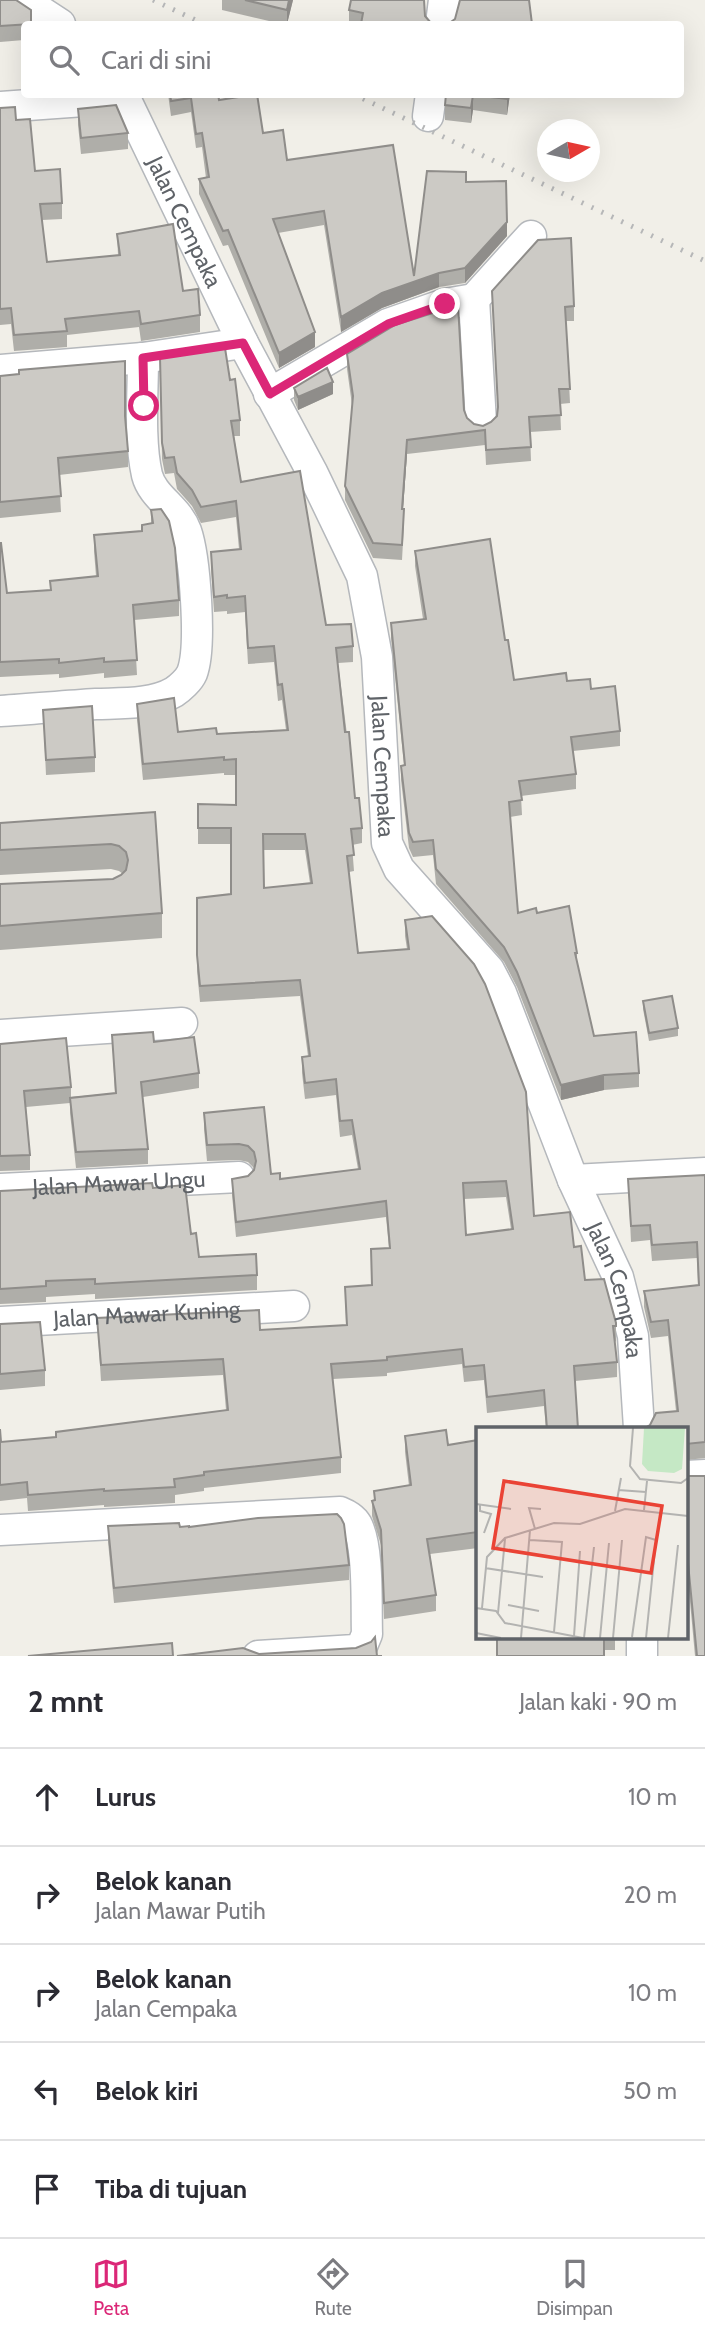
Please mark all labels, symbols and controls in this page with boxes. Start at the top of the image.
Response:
search box [21,21,684,98]
icon: search [45,41,83,79]
text: Cari di sini [101,44,211,76]
north arrow [537,119,600,182]
street label: Jalan Cempaka [141,151,228,292]
route end [429,288,460,319]
route start [128,390,159,421]
street label: Jalan Cempaka [365,694,401,838]
street label: Jalan Mawar Ungu [31,1165,206,1201]
street label: Jalan Cempaka [580,1217,648,1359]
street label: Jalan Mawar Kuning [52,1295,242,1333]
inset map [476,1427,688,1638]
text: 2 mnt [28,1683,103,1720]
text: Jalan kaki · 90 m [519,1688,677,1716]
icon: ahead [28,1778,66,1816]
text: Lurus [95,1781,156,1813]
text: 10 m [628,1783,677,1811]
text: Belok kanan [95,1865,232,1897]
icon: right [28,1876,66,1914]
text: 20 m [624,1881,677,1909]
text: Jalan Mawar Putih [95,1897,266,1925]
text: Belok kanan [95,1963,232,1995]
icon: right [28,1974,66,2012]
text: 10 m [628,1979,677,2007]
text: Jalan Cempaka [95,1995,237,2023]
icon: left [28,2072,66,2110]
text: Belok kiri [95,2075,198,2107]
text: 50 m [623,2077,677,2105]
icon: arrive [28,2170,66,2208]
text: Tiba di tujuan [95,2173,247,2205]
tab: Peta [92,2255,130,2320]
tab: Rute [314,2255,352,2320]
tab: Disimpan [536,2255,613,2320]

